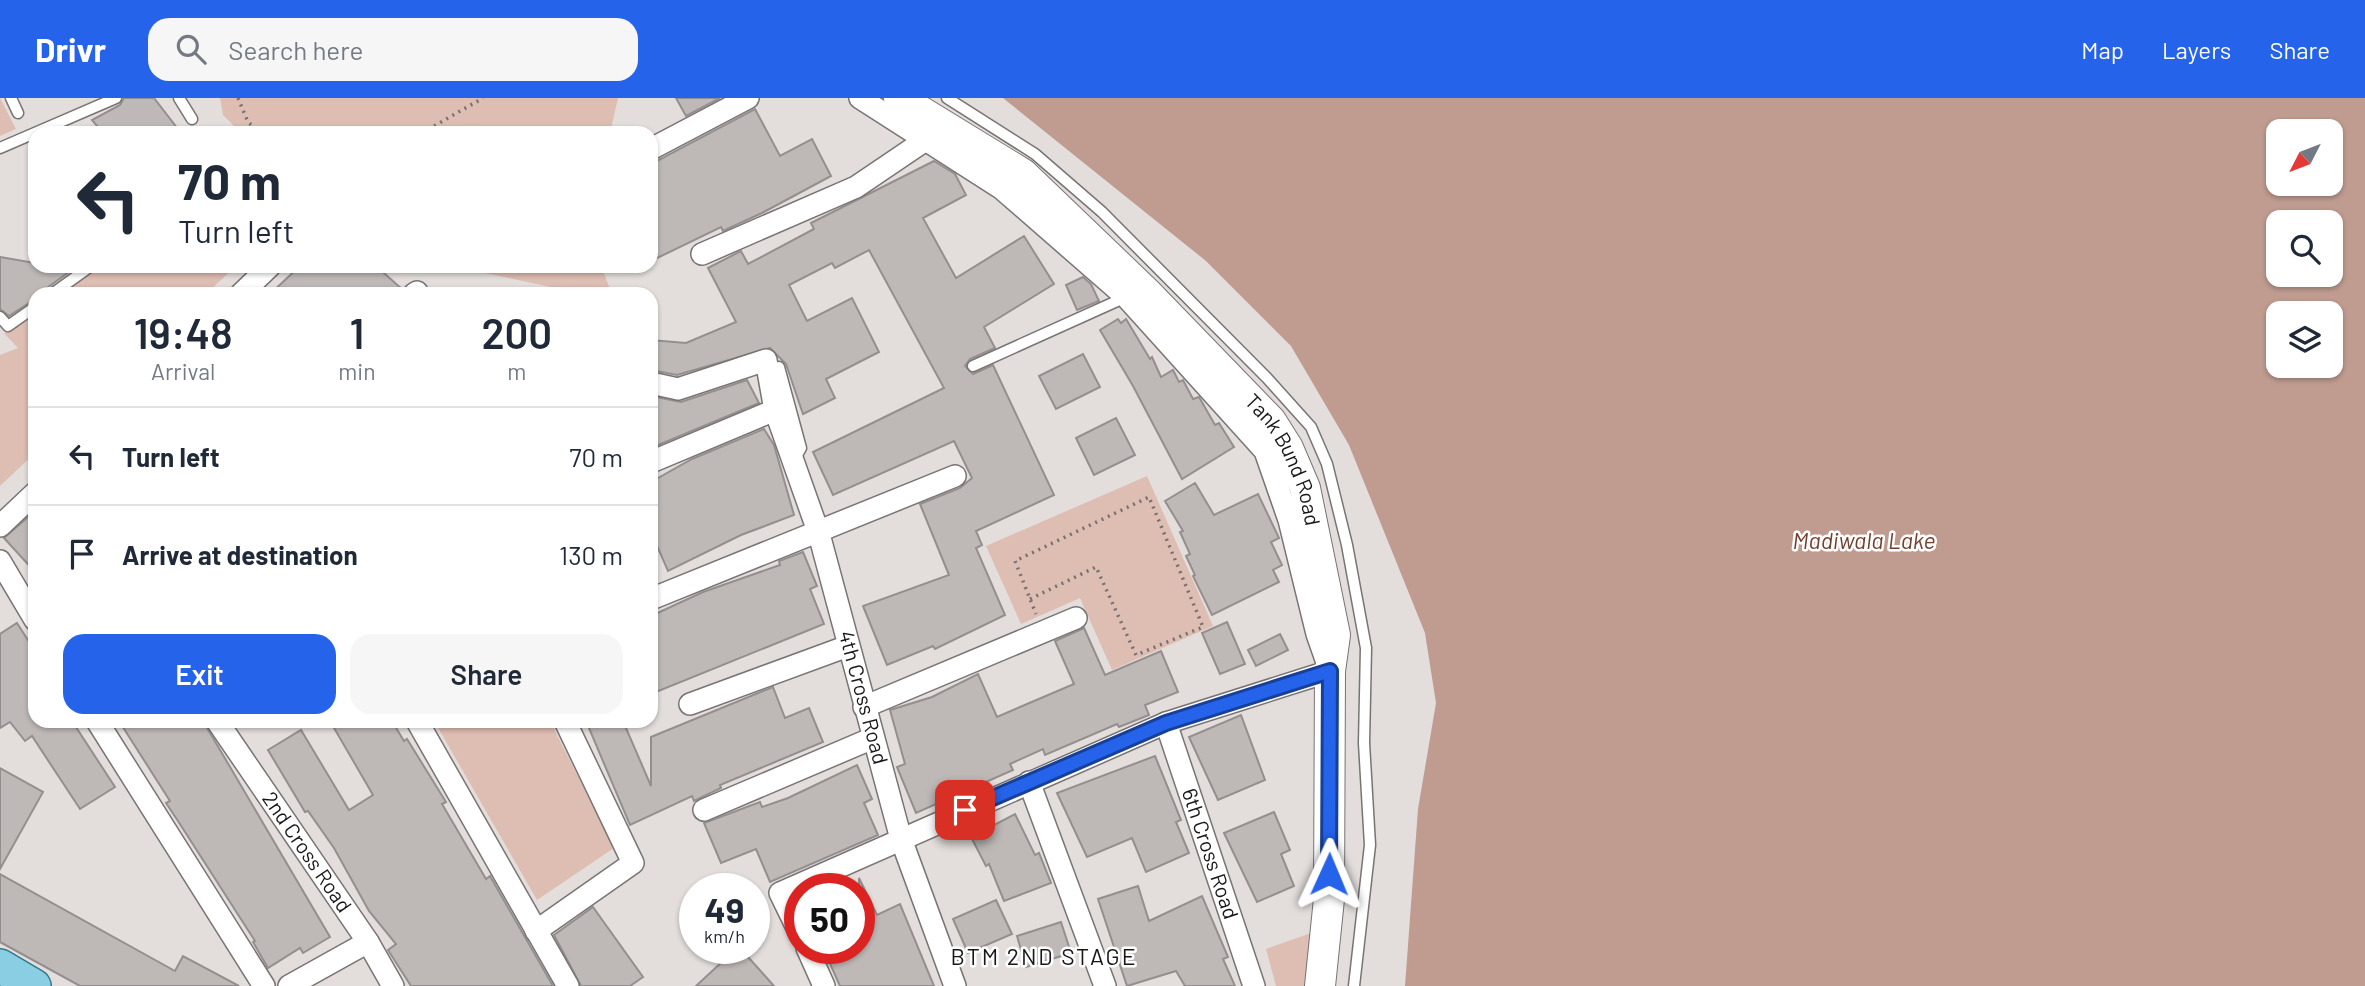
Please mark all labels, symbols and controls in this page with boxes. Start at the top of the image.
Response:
search box [148,18,638,81]
text: Drivr [35,29,106,69]
icon: search [172,30,210,68]
text: Search here [228,34,363,65]
text: Map [2081,35,2124,64]
text: Layers [2162,35,2231,64]
text: Share [2269,35,2330,64]
north arrow [2266,119,2343,196]
map controls [2266,119,2343,378]
text: 70 m [178,151,281,210]
icon: left [63,154,154,245]
button: search [2266,210,2343,287]
text: Turn left [178,211,295,249]
button: layers [2266,301,2343,378]
text: 19:48 [134,307,233,357]
text: 1 [350,307,364,357]
text: 200 [481,307,552,357]
text: Arrival [151,357,215,385]
text: min [338,357,376,385]
text: m [507,357,526,385]
street label: Tank Bund Road [1241,388,1326,527]
icon: left [63,437,101,475]
text: Turn left [122,441,220,472]
text: 70 m [569,441,623,472]
water label: Madiwala Lake [1793,526,1936,554]
icon: arrive [63,535,101,573]
text: Arrive at destination [122,539,358,570]
text: 130 m [559,539,623,570]
street label: 4th Cross Road [835,628,894,767]
button: Exit [63,634,336,714]
button: Share [350,634,623,714]
pin [935,780,995,840]
street label: 6th Cross Road [1178,785,1245,922]
street label: 2nd Cross Road [258,786,358,916]
icon: arrive [946,791,984,829]
position arrow [1292,837,1366,911]
speed limit sign: 50 [784,873,875,964]
text: 49 [705,888,744,930]
text: km/h [704,925,745,947]
district label: BTM 2ND STAGE [950,942,1138,970]

